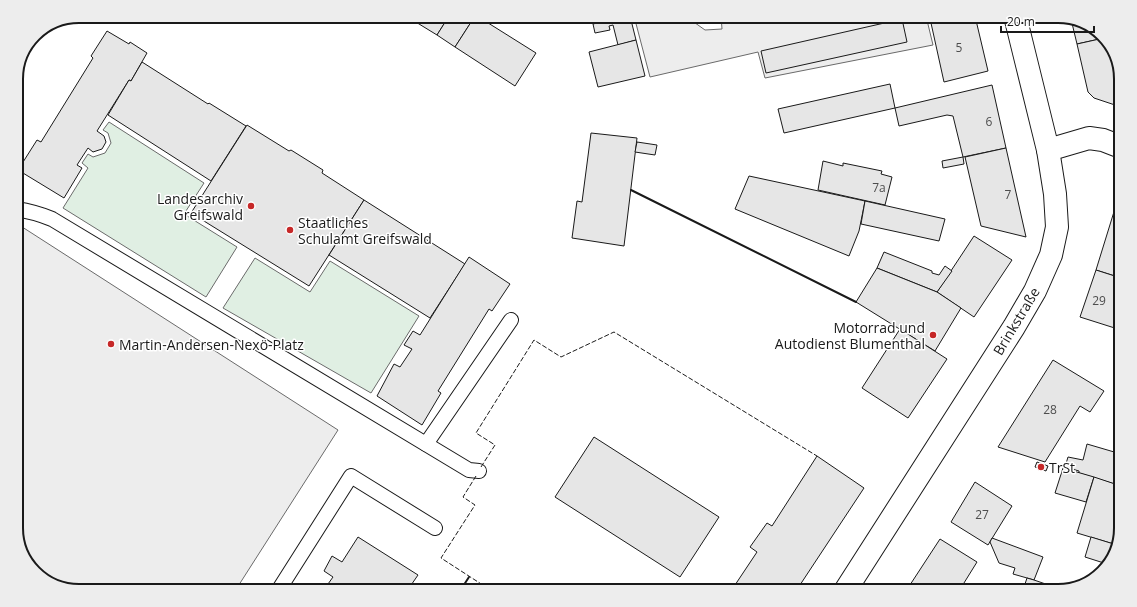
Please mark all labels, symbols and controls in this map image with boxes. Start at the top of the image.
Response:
scale bar [1001,8,1094,34]
text: 20 m [1007,13,1035,30]
house number: 5 [956,39,963,56]
house number: 6 [986,113,993,130]
house number: 7a [872,179,886,196]
house number: 7 [1005,186,1012,203]
place label: Landesarchiv Greifswald [157,189,243,224]
marker: Landesarchiv Greifswald [246,201,256,211]
place label: Staatliches Schulamt Greifswald [298,213,432,248]
marker: Staatliches Schulamt Greifswald [285,225,295,235]
street label: Brinkstraße [988,283,1044,358]
house number: 29 [1092,292,1106,309]
place label: Motorrad und Autodienst Blumenthal [775,318,925,353]
marker: Motorrad und Autodienst Blumenthal [928,330,938,340]
place label: Martin-Andersen-Nexö-Platz [119,335,304,354]
marker: Martin-Andersen-Nexö-Platz [106,339,116,349]
house number: 28 [1043,401,1057,418]
place label: TrSt [1049,458,1075,477]
marker: TrSt [1036,462,1046,472]
house number: 27 [975,506,989,523]

